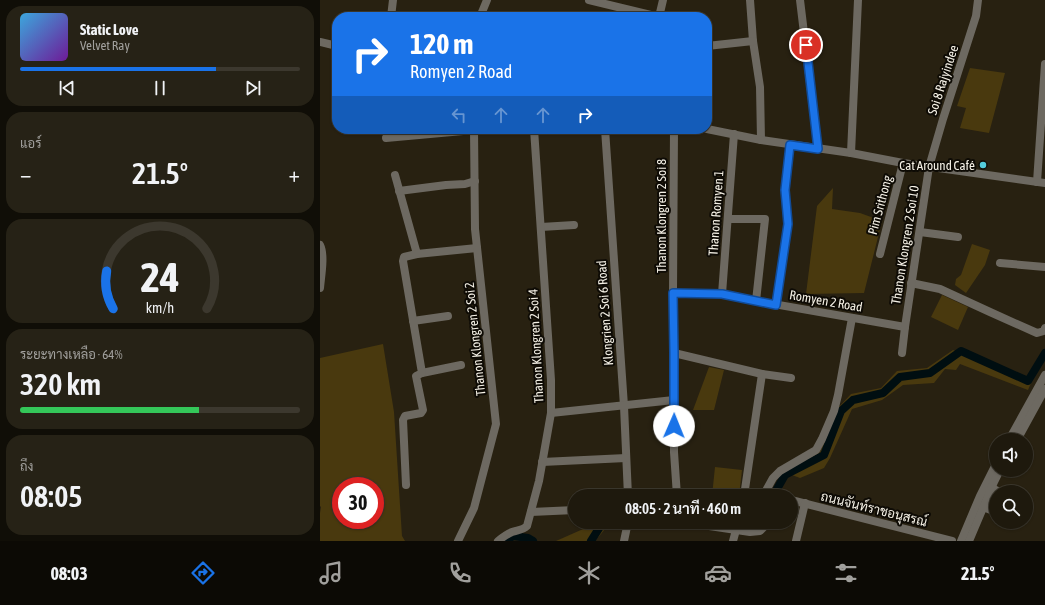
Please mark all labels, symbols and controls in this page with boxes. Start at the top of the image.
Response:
text: Static Love [80,21,139,38]
icon: right [344,28,396,80]
text: 120 m [410,28,473,60]
pin [789,28,823,62]
icon: arrive [795,34,817,56]
text: Velvet Ray [80,38,130,53]
street label: Soi 8 Rajyindee [925,43,961,117]
text: Romyen 2 Road [410,61,512,82]
icon: previous [56,77,78,99]
icon: pause [149,77,171,99]
icon: next [242,77,264,99]
icon: left [448,104,470,126]
icon: ahead [490,104,512,126]
icon: ahead [532,104,554,126]
icon: right [574,104,596,126]
text: แอร์ [20,136,41,151]
text: 21.5° [132,156,188,190]
place label: Cat Around Café [899,158,975,173]
street label: Thanon Klongren 2 Soi 8 [654,159,669,273]
marker: Cat Around Café [978,160,988,170]
text: − [20,161,31,187]
text: + [289,161,300,187]
street label: Thanon Romyen 1 [706,170,726,256]
street label: Pim Srithong [865,173,895,236]
street label: Thanon Klongren 2 Soi 10 [888,184,922,306]
text: 24 [140,252,180,300]
street label: Klongrien 2 Soi 6 Road [594,260,616,366]
street label: Thanon Klongren 2 Soi 2 [462,281,488,397]
street label: Romyen 2 Road [788,287,864,315]
street label: Thanon Klongren 2 Soi 4 [526,289,546,403]
text: km/h [146,299,174,315]
text: ระยะทางเหลือ · 64% [20,347,122,362]
text: 320 km [20,367,101,401]
position arrow [653,405,695,447]
map controls [989,433,1033,529]
button: sound [989,433,1033,477]
text: ถึง [20,459,33,474]
speed limit sign: 30 [332,477,384,529]
text: 08:05 [20,479,82,513]
button: search [989,485,1033,529]
street label: ถนนจันท์ราชอนุสรณ์ [819,487,929,531]
text: 08:05 · 2 นาที · 460 m [625,500,741,517]
icon: directions [189,559,217,587]
icon: music [317,559,345,587]
icon: phone [446,559,474,587]
icon: climate [575,559,603,587]
icon: car [704,559,732,587]
icon: filters [832,559,860,587]
text: 08:03 [50,563,88,584]
text: 21.5° [961,563,995,584]

